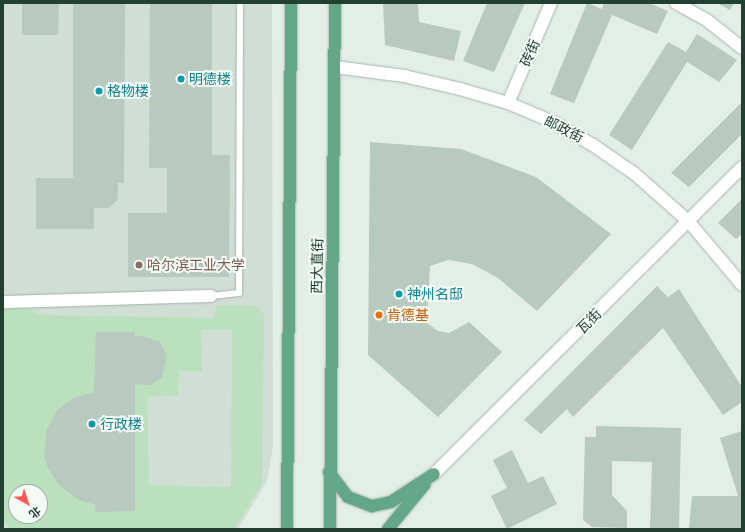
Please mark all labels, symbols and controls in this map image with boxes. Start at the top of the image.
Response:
street label: 砖街 [517,37,543,69]
place label: 明德楼 [189,71,231,87]
marker: 明德楼 [176,74,186,84]
place label: 格物楼 [107,83,149,99]
marker: 格物楼 [94,86,104,96]
street label: 邮政街 [541,112,587,146]
street label: 西大直街 [308,238,326,294]
place label: 哈尔滨工业大学 [147,257,245,273]
marker: 哈尔滨工业大学 [134,260,144,270]
place label: 神州名邸 [407,286,463,302]
marker: 神州名邸 [394,289,404,299]
street label: 瓦街 [573,305,605,337]
place label: 肯德基 [387,307,429,323]
marker: 肯德基 [374,310,384,320]
place label: 行政楼 [100,416,142,432]
marker: 行政楼 [87,419,97,429]
north arrow [8,484,48,524]
text: 北 [27,504,43,521]

